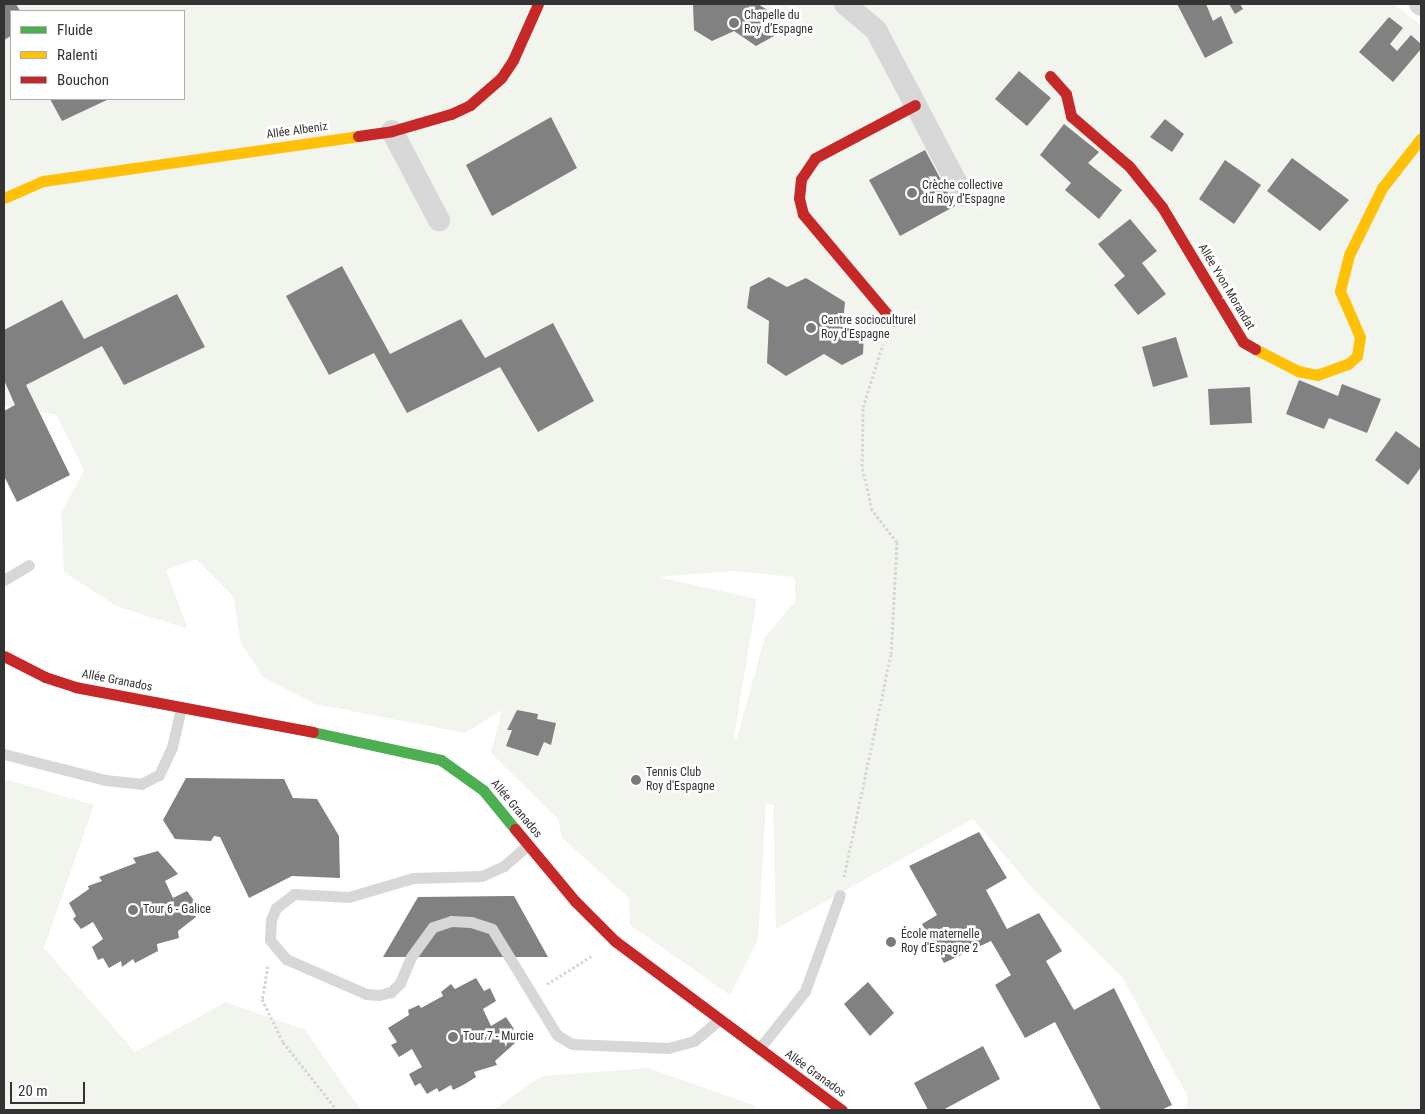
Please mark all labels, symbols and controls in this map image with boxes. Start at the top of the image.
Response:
place label: Chapelle du Roy d’Espagne [744,9,813,37]
legend [10,10,185,100]
marker: Chapelle du Roy d’Espagne [728,17,740,29]
text: Fluide [57,21,93,39]
text: Ralenti [57,46,98,64]
text: Bouchon [57,71,109,89]
street label: Allée Albeniz [266,120,328,142]
place label: Crèche collective du Roy d'Espagne [922,179,1005,207]
marker: Crèche collective du Roy d'Espagne [906,187,918,199]
street label: Allée Yvon Morandat [1195,241,1257,333]
place label: Centre socioculturel Roy d'Espagne [821,314,916,342]
marker: Centre socioculturel Roy d'Espagne [805,322,817,334]
street label: Allée Granados [80,667,154,695]
place label: Tennis Club Roy d'Espagne [646,766,715,794]
marker: Tennis Club Roy d'Espagne [630,774,642,786]
street label: Allée Granados [487,777,545,841]
place label: Tour 6 - Galice [143,903,211,917]
marker: Tour 6 - Galice [127,904,139,916]
place label: École maternelle Roy d'Espagne 2 [901,928,980,956]
marker: École maternelle Roy d'Espagne 2 [885,936,897,948]
place label: Tour 7 - Murcie [463,1030,534,1044]
marker: Tour 7 - Murcie [447,1031,459,1043]
street label: Allée Granados [782,1047,848,1101]
scale bar [12,1072,88,1104]
text: 20 m [18,1082,48,1100]

